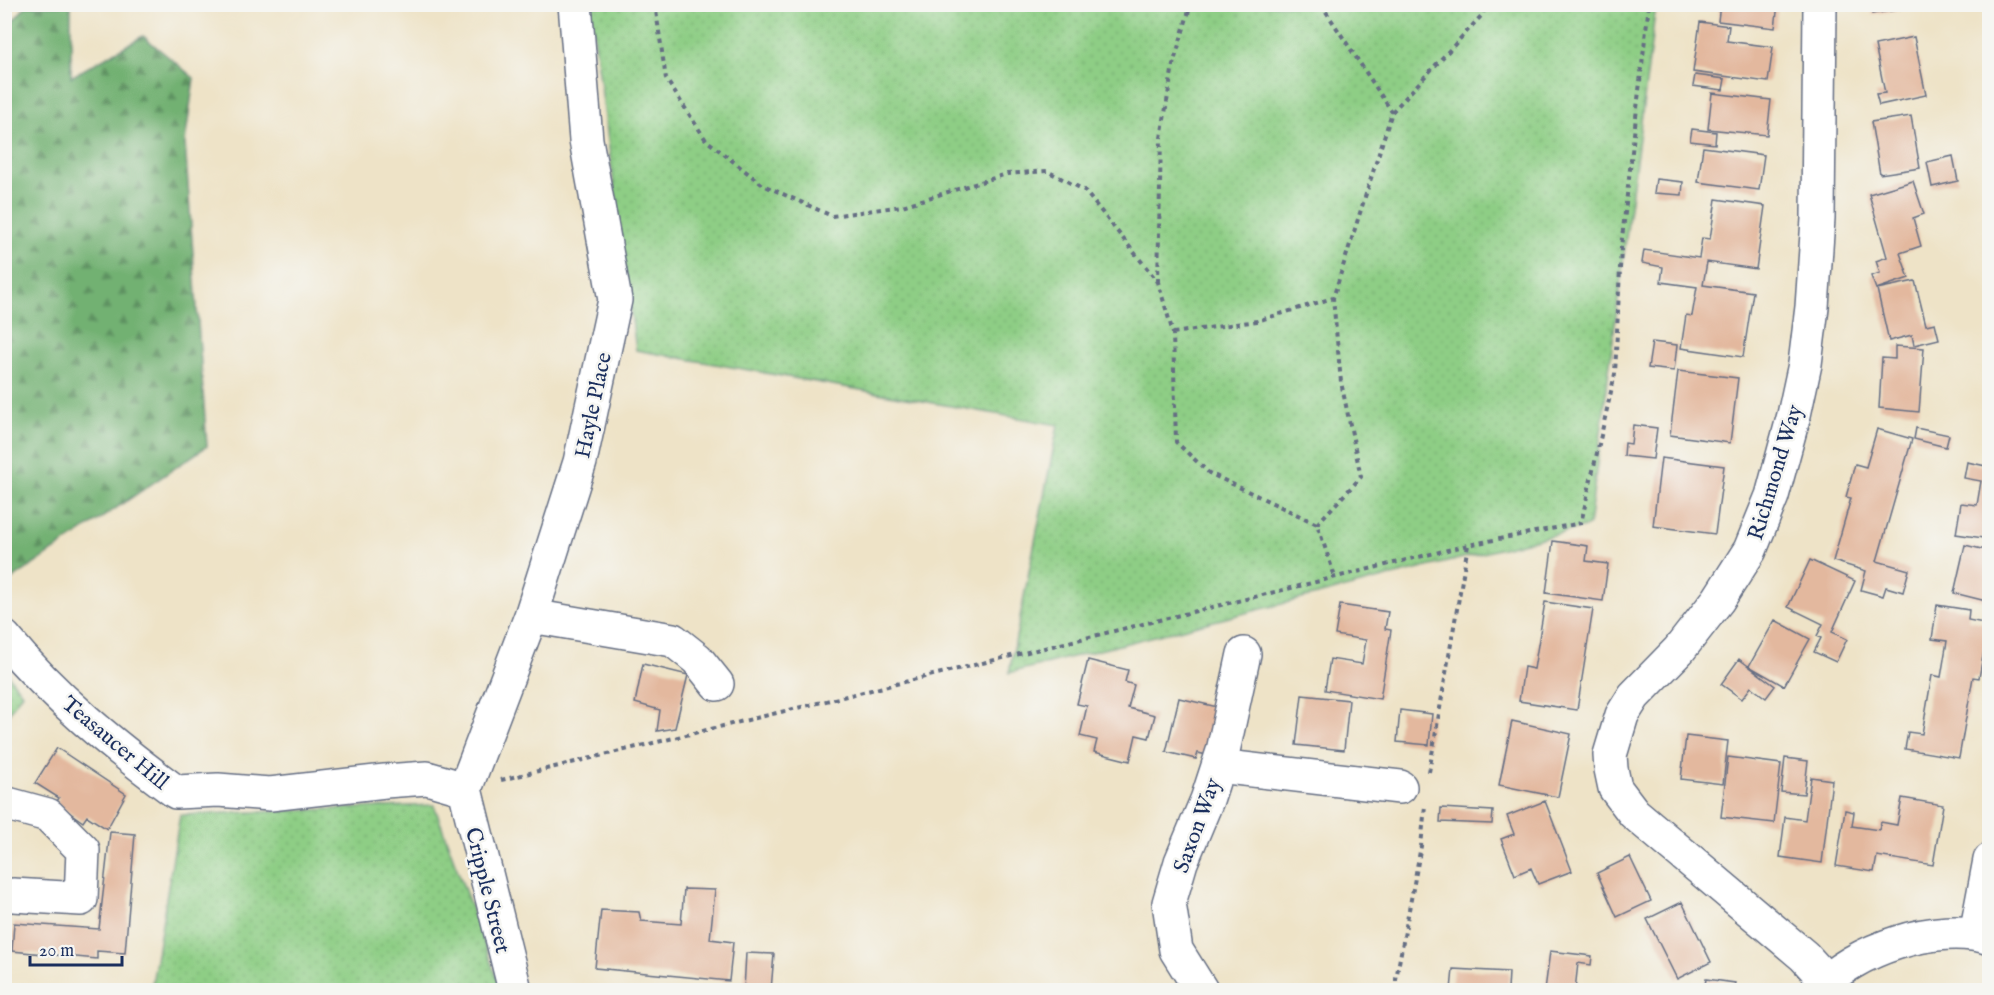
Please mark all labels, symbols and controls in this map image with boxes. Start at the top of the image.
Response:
street label: Hayle Place [569,350,619,461]
street label: Richmond Way [1742,401,1810,544]
street label: Teasaucer Hill [55,691,174,797]
street label: Saxon Way [1168,774,1228,877]
street label: Cripple Street [458,825,516,957]
scale bar [30,929,122,967]
text: 20 m [39,940,74,963]

